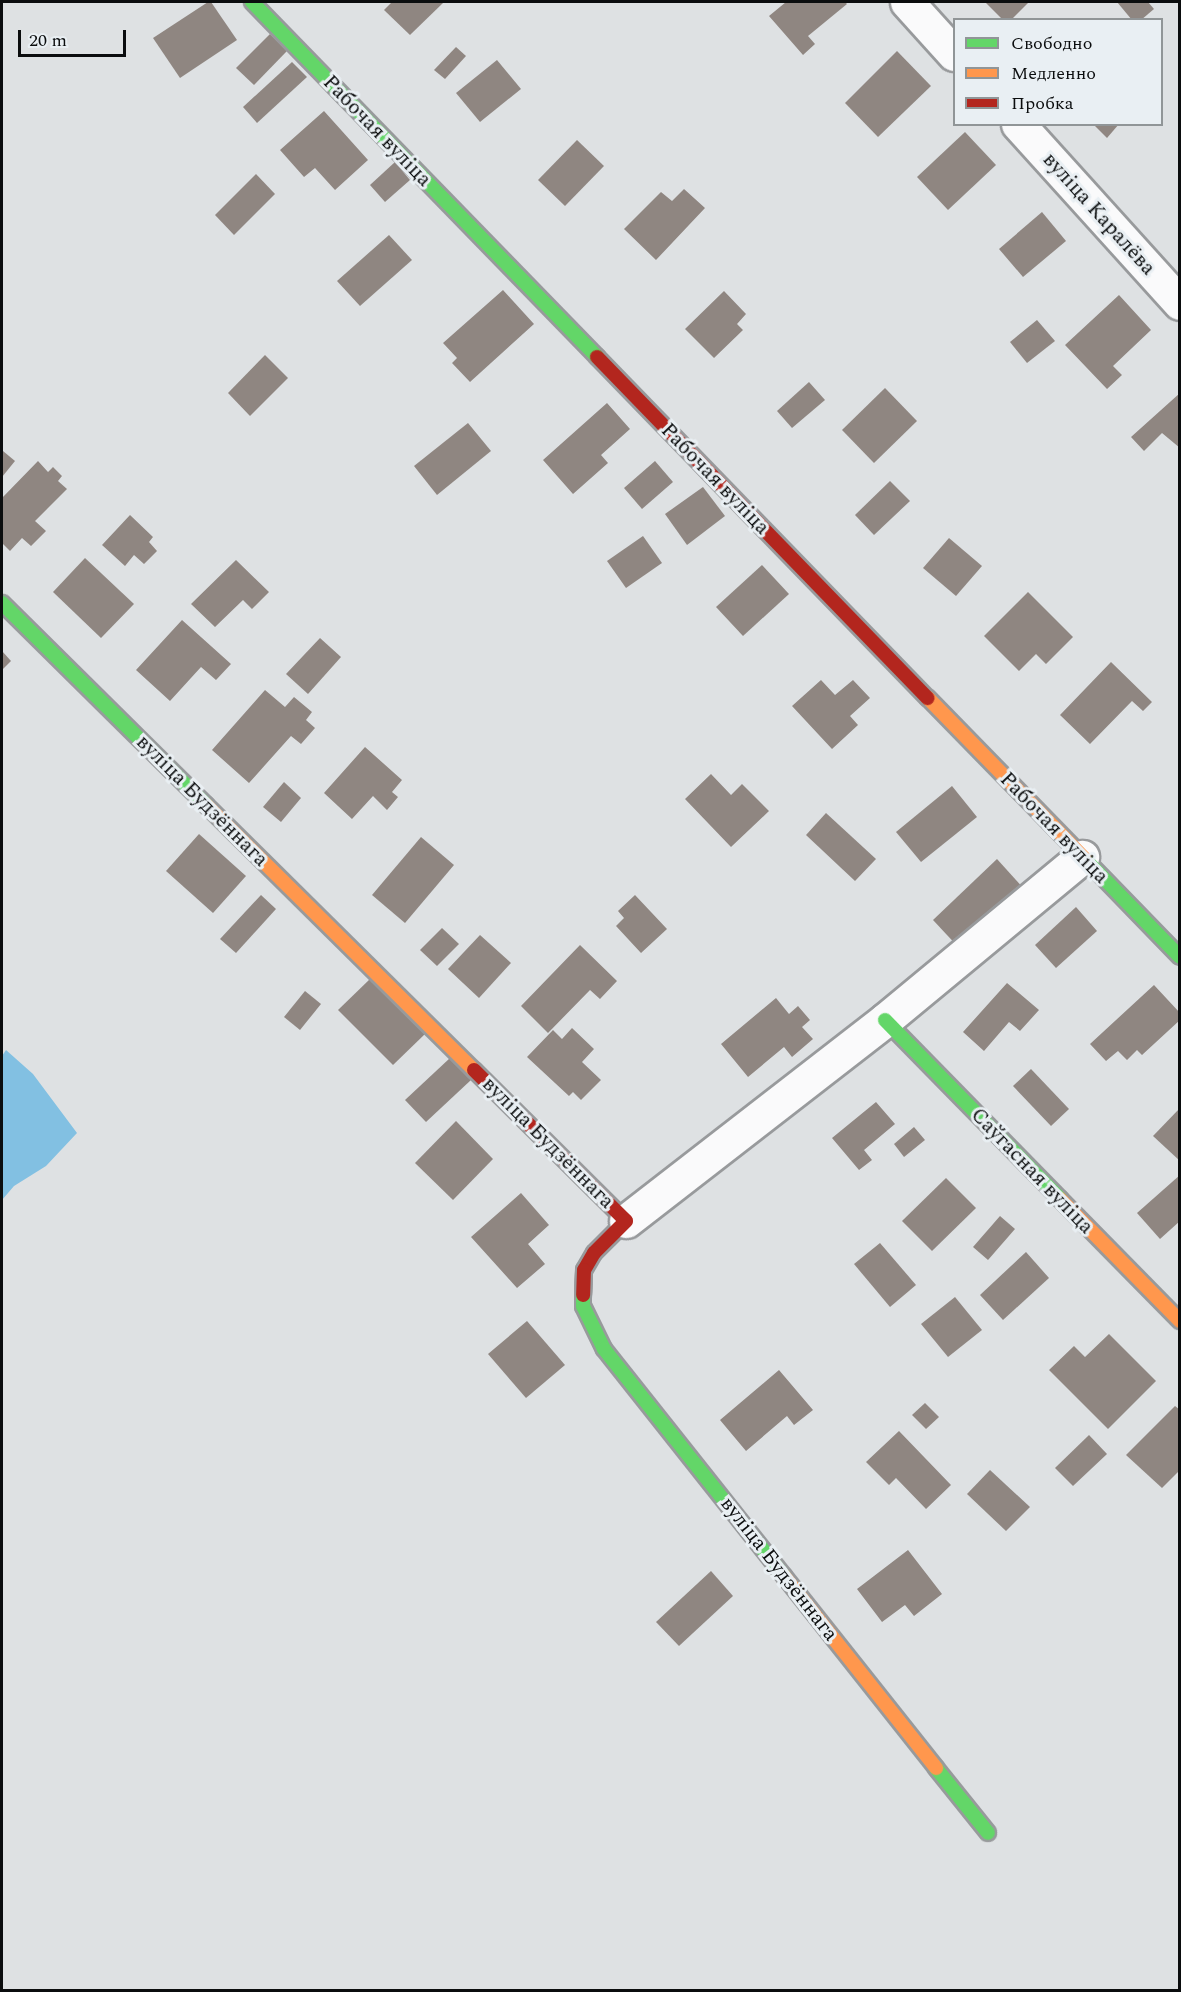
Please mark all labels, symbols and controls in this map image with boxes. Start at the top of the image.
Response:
scale bar [21,18,129,56]
legend [953,18,1163,126]
text: 20 m [29,27,67,54]
text: Свободно [1011,30,1092,57]
text: Медленно [1011,60,1096,87]
street label: Рабочая вуліца [317,70,437,192]
text: Пробка [1011,90,1073,117]
street label: вуліца Каралёва [1037,147,1161,281]
street label: Рабочая вуліца [655,418,775,540]
street label: вуліца Будзённага [131,730,273,872]
street label: Рабочая вуліца [994,767,1114,889]
street label: вуліца Будзённага [477,1072,619,1214]
street label: Саўгасная вуліца [965,1103,1099,1239]
street label: вуліца Будзённага [715,1492,843,1646]

